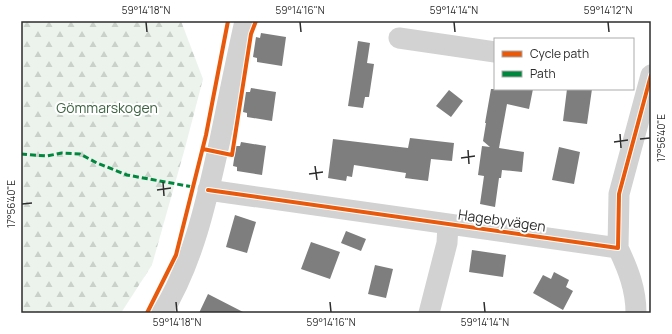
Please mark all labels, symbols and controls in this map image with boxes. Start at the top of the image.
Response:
text: 59°14'18"N [122,3,170,17]
text: 59°14'16"N [276,3,325,17]
text: 59°14'14"N [430,3,478,17]
text: 59°14'12"N [584,3,632,17]
legend [494,38,634,90]
text: Cycle path [530,45,589,62]
text: Path [530,65,556,82]
park label: Gömmarskogen [56,98,158,117]
text: 17°56'40"E [654,114,668,162]
text: 17°56'40"E [4,180,18,228]
street label: Hagebyvägen [457,204,547,236]
text: 59°14'18"N [153,315,201,329]
text: 59°14'16"N [307,315,356,329]
text: 59°14'14"N [461,315,509,329]

